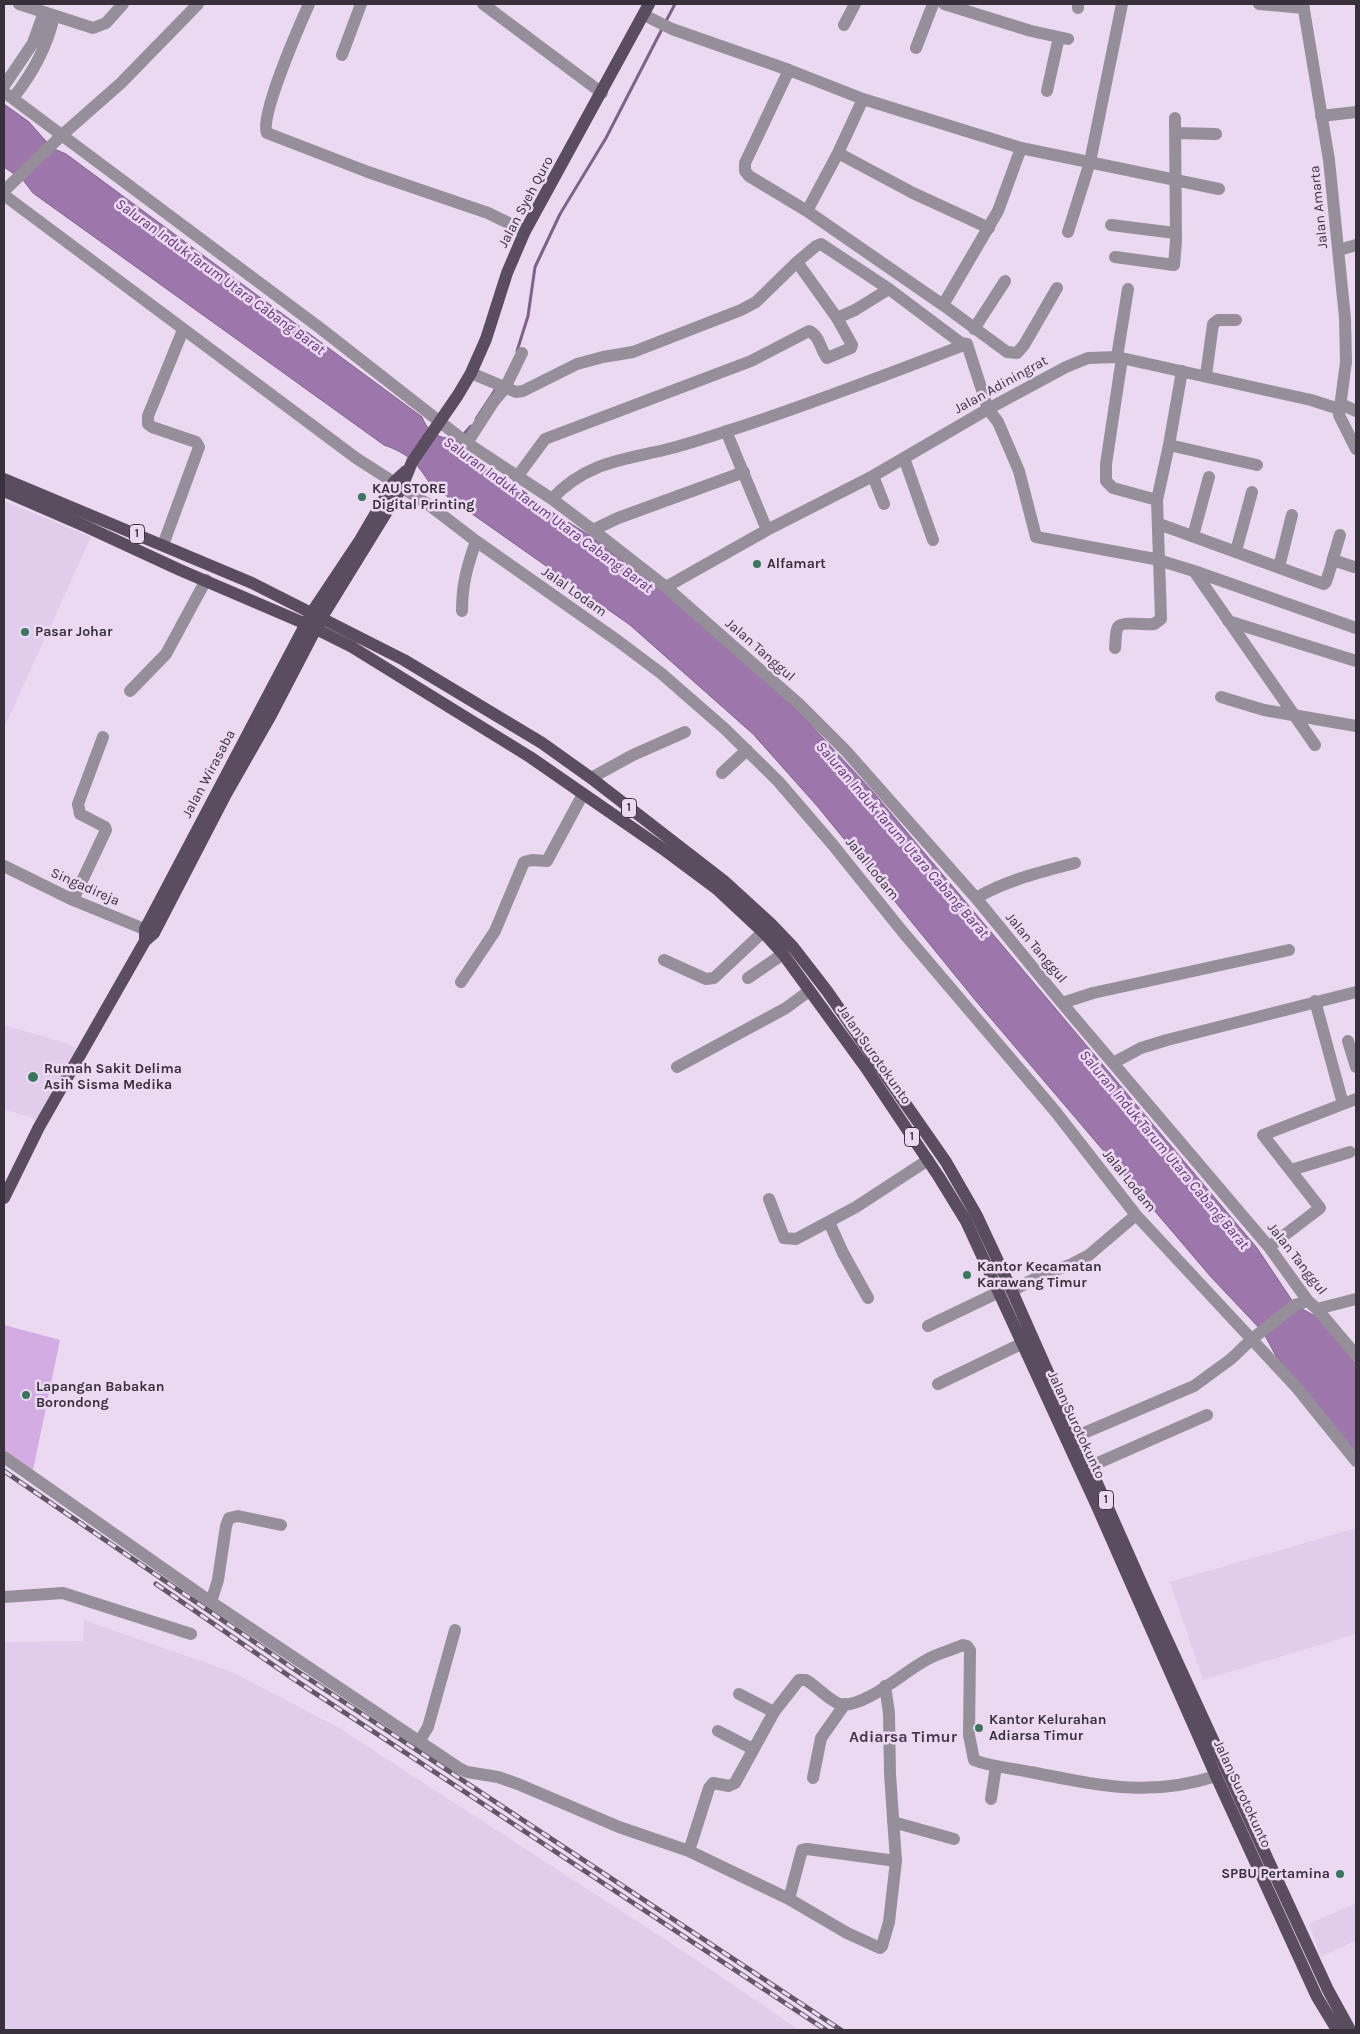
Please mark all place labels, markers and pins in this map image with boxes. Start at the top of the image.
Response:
place label: KAU STORE Digital Printing [372,481,474,514]
marker: KAU STORE Digital Printing [356,491,368,503]
place label: Alfamart [767,556,826,572]
marker: Alfamart [751,558,763,570]
place label: Pasar Johar [35,624,112,640]
marker: Pasar Johar [19,626,31,638]
place label: Rumah Sakit Delima Asih Sisma Medika [44,1061,182,1094]
marker: Rumah Sakit Delima Asih Sisma Medika [26,1070,40,1084]
place label: Kantor Kecamatan Karawang Timur [977,1259,1102,1292]
marker: Kantor Kecamatan Karawang Timur [961,1269,973,1281]
place label: Lapangan Babakan Borondong [36,1379,164,1411]
marker: Lapangan Babakan Borondong [20,1389,32,1401]
place label: Kantor Kelurahan Adiarsa Timur [989,1712,1106,1744]
marker: Kantor Kelurahan Adiarsa Timur [973,1722,985,1734]
place label: SPBU Pertamina [1221,1866,1330,1882]
marker: SPBU Pertamina [1334,1868,1346,1880]

